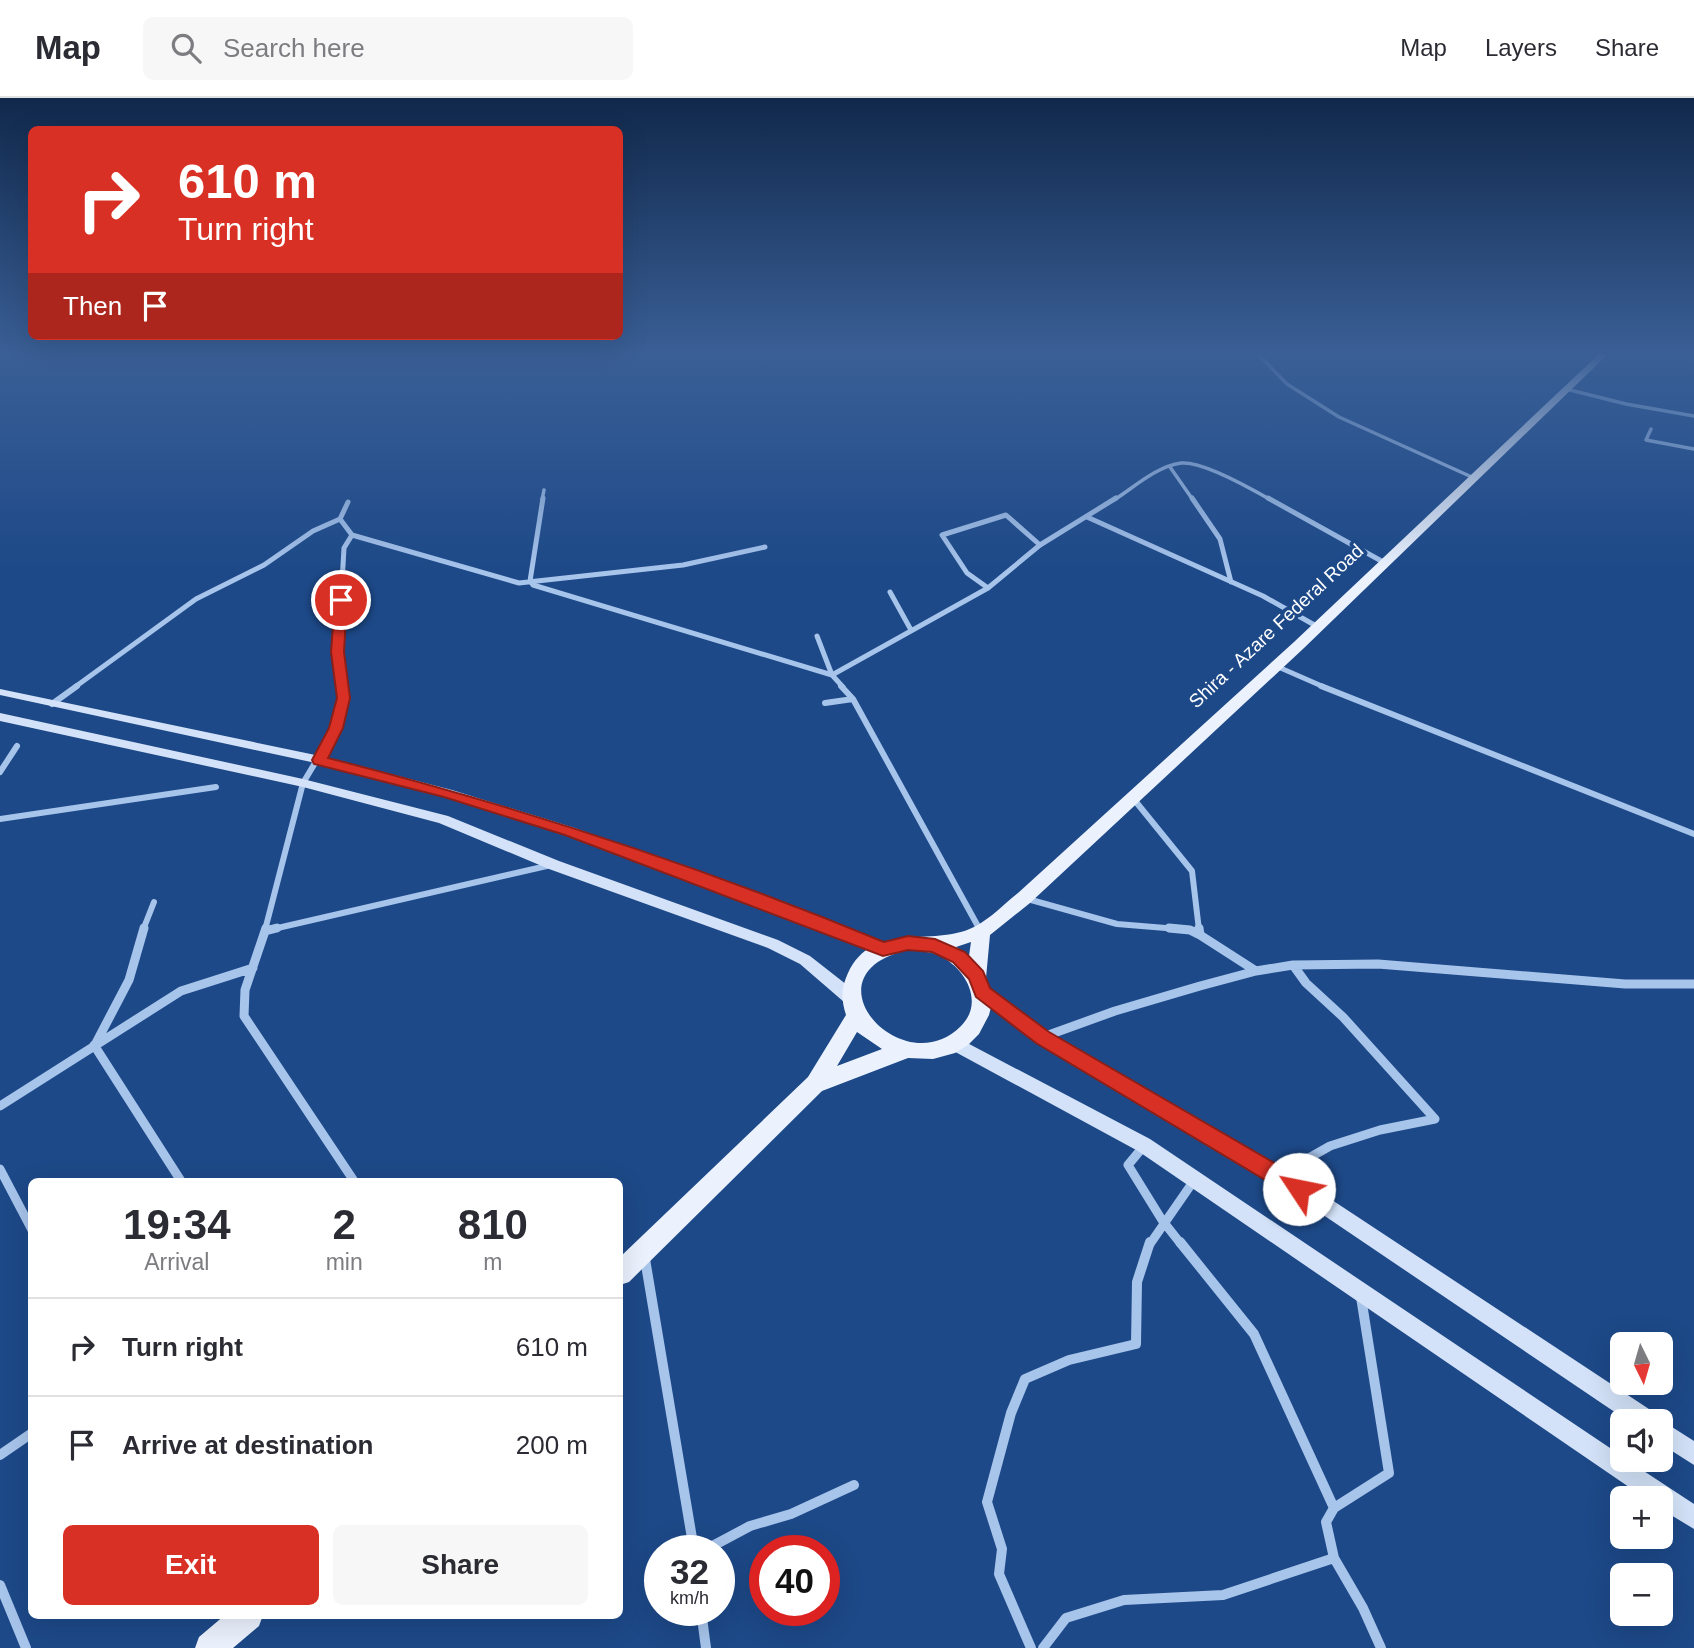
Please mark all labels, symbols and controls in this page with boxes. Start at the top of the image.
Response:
search box [143,17,633,80]
text: Map [35,29,101,66]
icon: search [167,29,205,67]
text: Search here [223,33,365,63]
text: Map [1400,34,1447,61]
text: Layers [1485,34,1557,61]
text: Share [1595,34,1659,61]
icon: right [63,154,154,245]
text: 610 m [178,154,317,208]
text: Turn right [178,211,314,247]
icon: arrive [136,287,174,325]
text: Then [63,291,122,321]
street label: Shira - Azare Federal Road [1185,540,1367,712]
pin [311,570,371,630]
icon: arrive [322,581,360,619]
position arrow [1262,1152,1336,1226]
text: 19:34 [123,1201,231,1248]
text: 2 [332,1201,356,1248]
text: 810 [458,1201,528,1248]
text: Arrival [144,1249,209,1275]
text: min [326,1249,363,1275]
text: m [483,1249,502,1275]
icon: right [63,1328,101,1366]
text: Turn right [122,1332,243,1362]
text: 610 m [516,1332,588,1362]
north arrow [1610,1332,1673,1395]
map controls [1610,1332,1673,1626]
button: sound [1610,1409,1673,1472]
icon: arrive [63,1426,101,1464]
text: Arrive at destination [122,1430,373,1460]
text: 200 m [516,1430,588,1460]
button: + [1610,1486,1673,1549]
button: Exit [63,1525,319,1605]
button: Share [333,1525,588,1605]
speed limit sign: 40 [749,1535,840,1626]
text: 32 [670,1552,709,1591]
button: − [1610,1563,1673,1626]
text: km/h [670,1588,709,1608]

